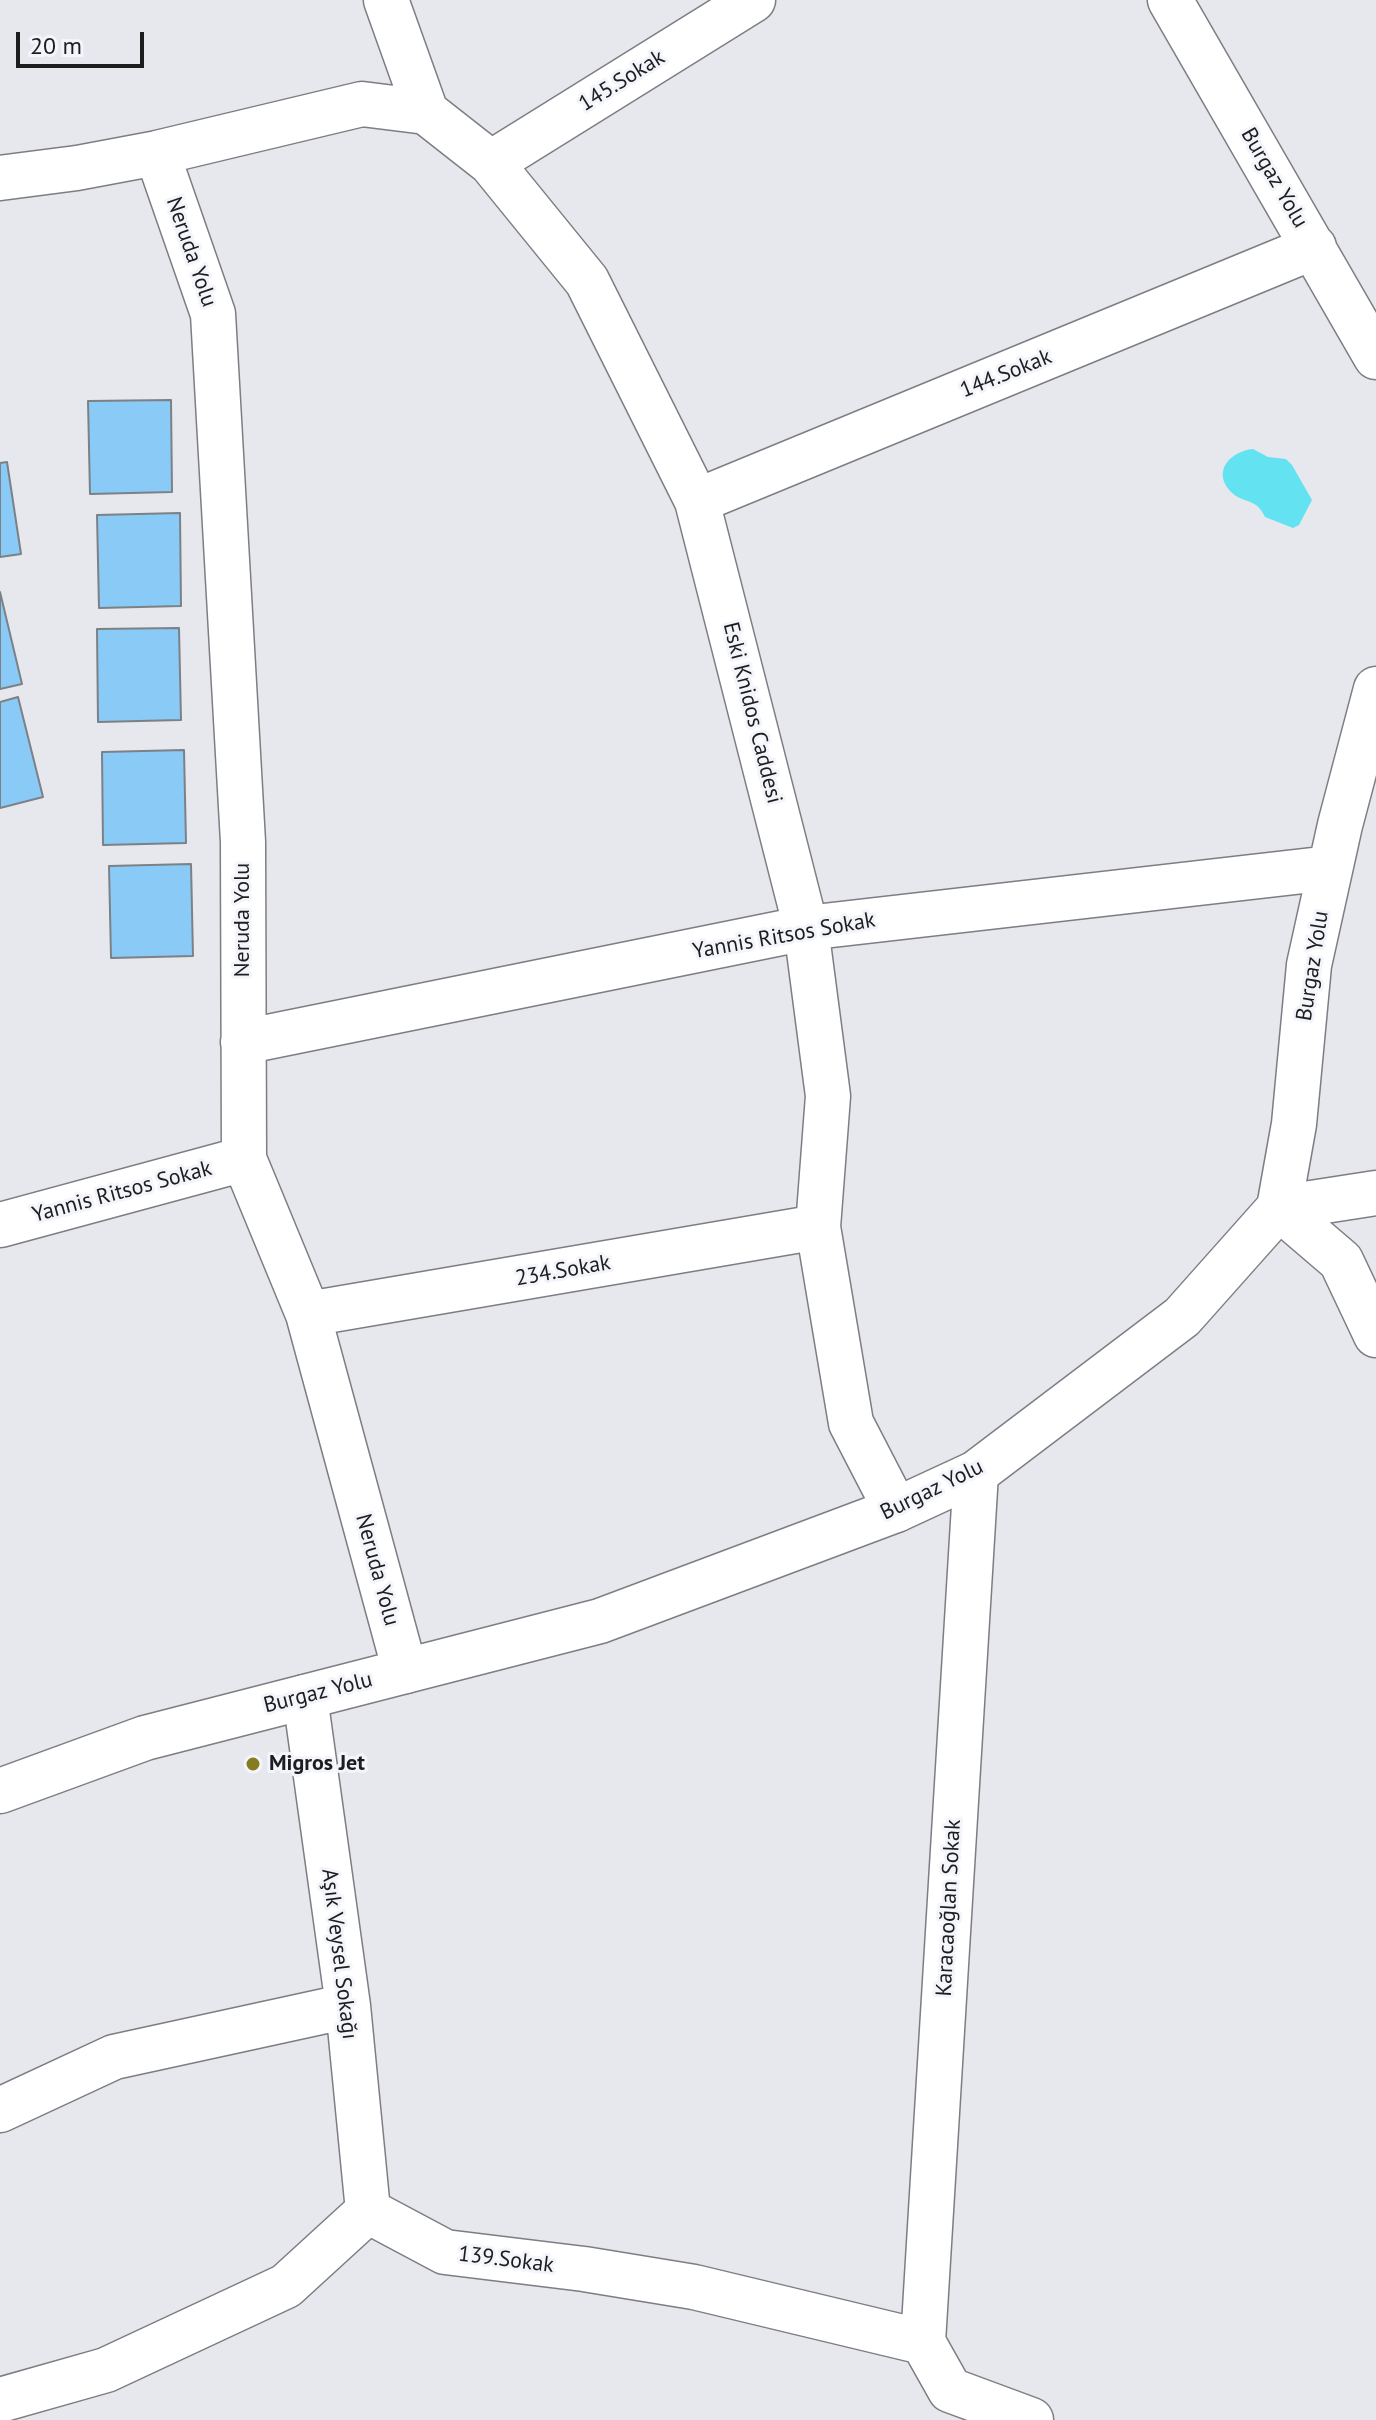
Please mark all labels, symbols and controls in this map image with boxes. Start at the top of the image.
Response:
scale bar [20,16,148,66]
text: 20 m [30,30,82,61]
street label: 145.Sokak [574,44,670,118]
street label: Burgaz Yolu [1235,123,1313,233]
street label: Neruda Yolu [160,194,222,310]
street label: 144.Sokak [956,344,1056,404]
street label: Eski Knidos Caddesi [717,620,787,806]
street label: Neruda Yolu [230,863,256,977]
street label: Yannis Ritsos Sokak [691,907,877,965]
street label: Burgaz Yolu [1291,909,1335,1023]
street label: Yannis Ritsos Sokak [29,1155,215,1229]
street label: 234.Sokak [513,1250,613,1292]
street label: Burgaz Yolu [876,1454,988,1526]
street label: Neruda Yolu [349,1511,405,1629]
street label: Burgaz Yolu [261,1667,375,1719]
place label: Migros Jet [269,1751,365,1777]
marker: Migros Jet [244,1755,262,1773]
street label: Karacaoğlan Sokak [931,1819,967,1997]
street label: Aşık Veysel Sokağı [315,1867,363,2041]
street label: 139.Sokak [457,2241,555,2279]

